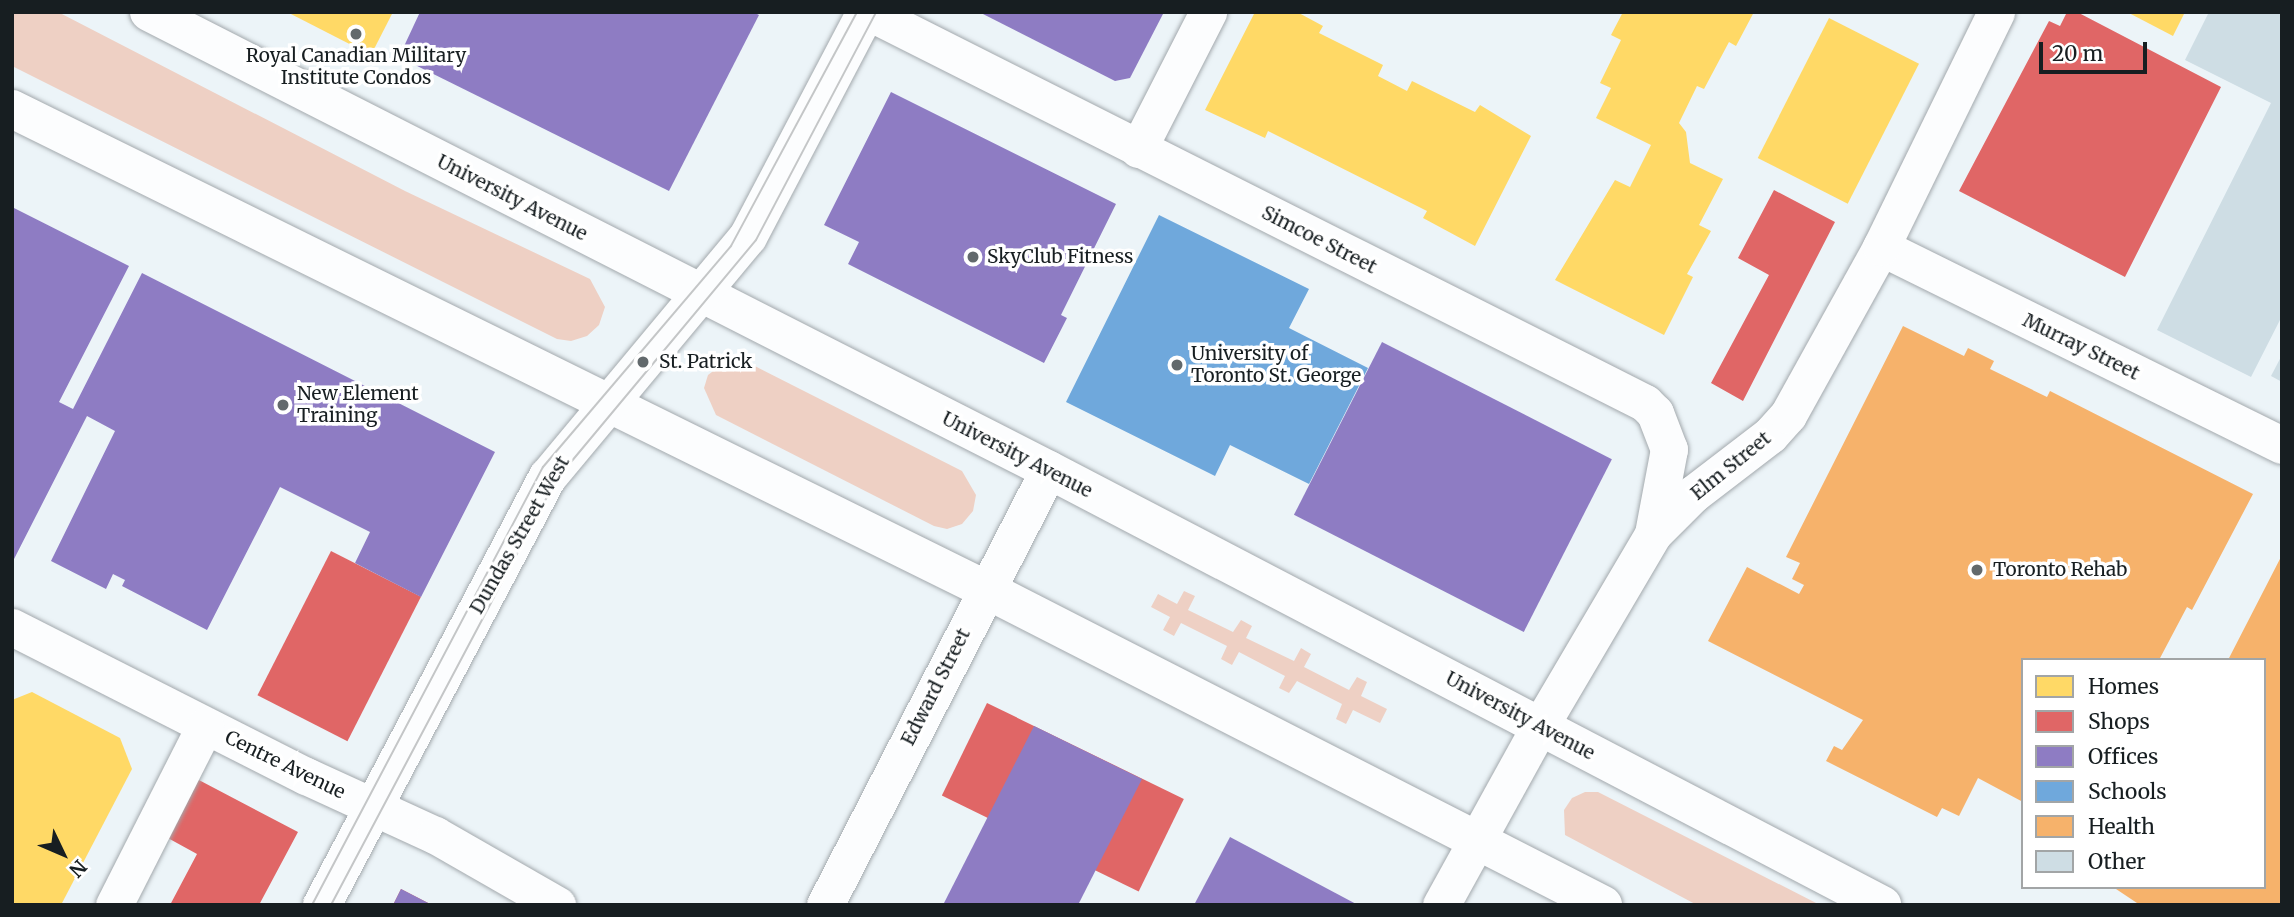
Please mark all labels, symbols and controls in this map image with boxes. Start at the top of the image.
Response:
marker: Royal Canadian Military Institute Condos [348,26,364,42]
scale bar [2042,28,2150,72]
text: 20 m [2052,40,2103,67]
place label: Royal Canadian Military Institute Condos [246,45,466,89]
street label: University Avenue [433,150,591,246]
street label: Simcoe Street [1258,201,1380,279]
place label: SkyClub Fitness [987,246,1133,268]
marker: SkyClub Fitness [965,249,981,265]
street label: Murray Street [2019,309,2143,385]
place label: University of Toronto St. George [1191,343,1361,387]
place label: St. Patrick [659,351,752,373]
marker: St. Patrick [633,352,653,372]
marker: University of Toronto St. George [1169,357,1185,373]
place label: New Element Training [297,383,419,427]
marker: New Element Training [275,397,291,413]
street label: University Avenue [938,407,1096,503]
street label: Elm Street [1687,427,1775,505]
street label: Dundas Street West [466,452,574,618]
place label: Toronto Rehab [1993,559,2127,581]
marker: Toronto Rehab [1967,560,1987,580]
street label: Edward Street [897,625,975,749]
legend [2021,658,2266,889]
street label: University Avenue [1441,667,1599,765]
text: Homes [2088,673,2159,700]
text: Shops [2088,708,2150,735]
street label: Centre Avenue [221,726,349,804]
text: Offices [2088,743,2158,770]
text: Schools [2088,778,2167,805]
text: Health [2088,813,2155,840]
north arrow [28,819,98,889]
text: Other [2088,848,2146,875]
text: N [64,855,92,882]

